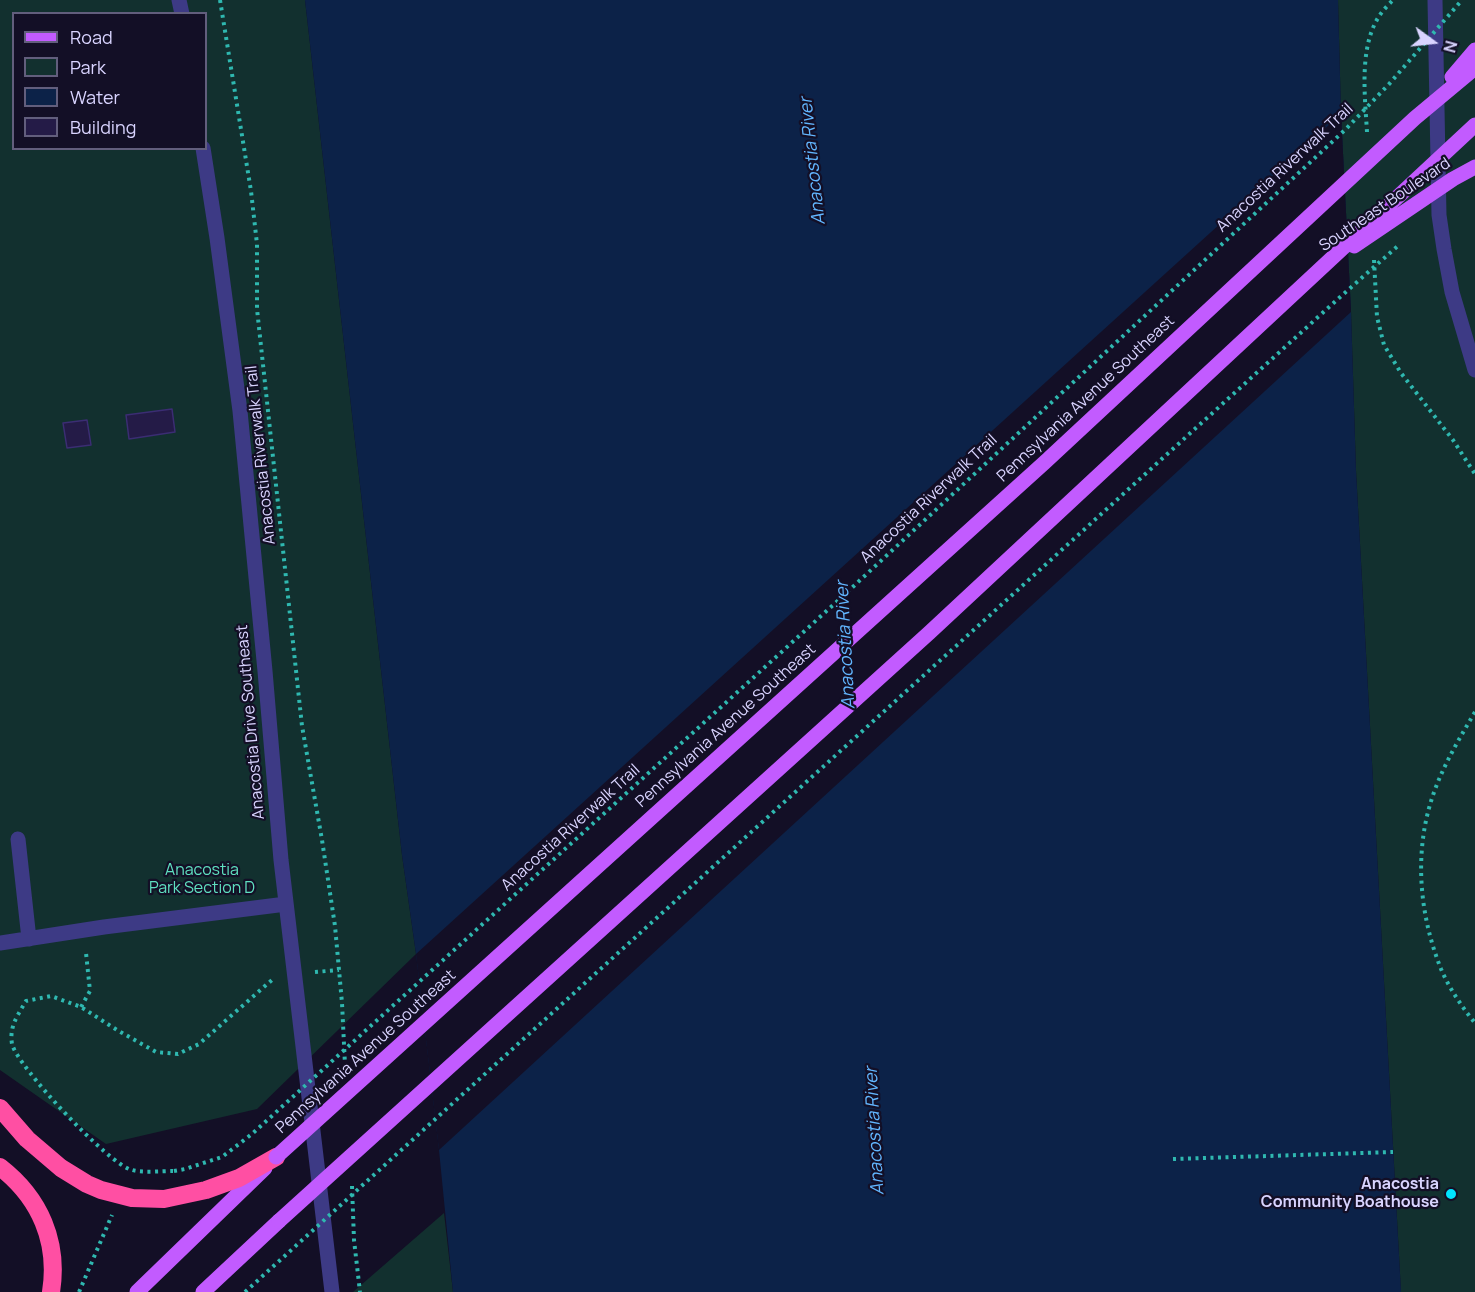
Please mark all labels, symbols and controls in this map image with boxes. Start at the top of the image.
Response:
legend [12,12,207,150]
north arrow [1403,12,1463,72]
text: Road [70,25,113,49]
text: N [1438,38,1463,55]
text: Park [70,55,106,79]
text: Water [70,85,120,109]
water label: Anacostia River [796,96,830,226]
street label: Anacostia Riverwalk Trail [1213,100,1357,236]
text: Building [70,115,136,139]
street label: Southeast Boulevard [1316,154,1454,256]
street label: Pennsylvania Avenue Southeast [993,312,1179,486]
street label: Anacostia Riverwalk Trail [242,364,280,546]
street label: Anacostia Riverwalk Trail [857,431,1001,567]
water label: Anacostia River [832,580,860,710]
street label: Anacostia Drive Southeast [233,624,269,820]
street label: Pennsylvania Avenue Southeast [632,640,820,812]
street label: Anacostia Riverwalk Trail [498,761,644,895]
park label: Anacostia Park Section D [149,861,255,899]
street label: Pennsylvania Avenue Southeast [272,966,460,1138]
water label: Anacostia River [861,1066,889,1196]
place label: Anacostia Community Boathouse [1261,1175,1439,1213]
marker: Anacostia Community Boathouse [1444,1187,1458,1201]

